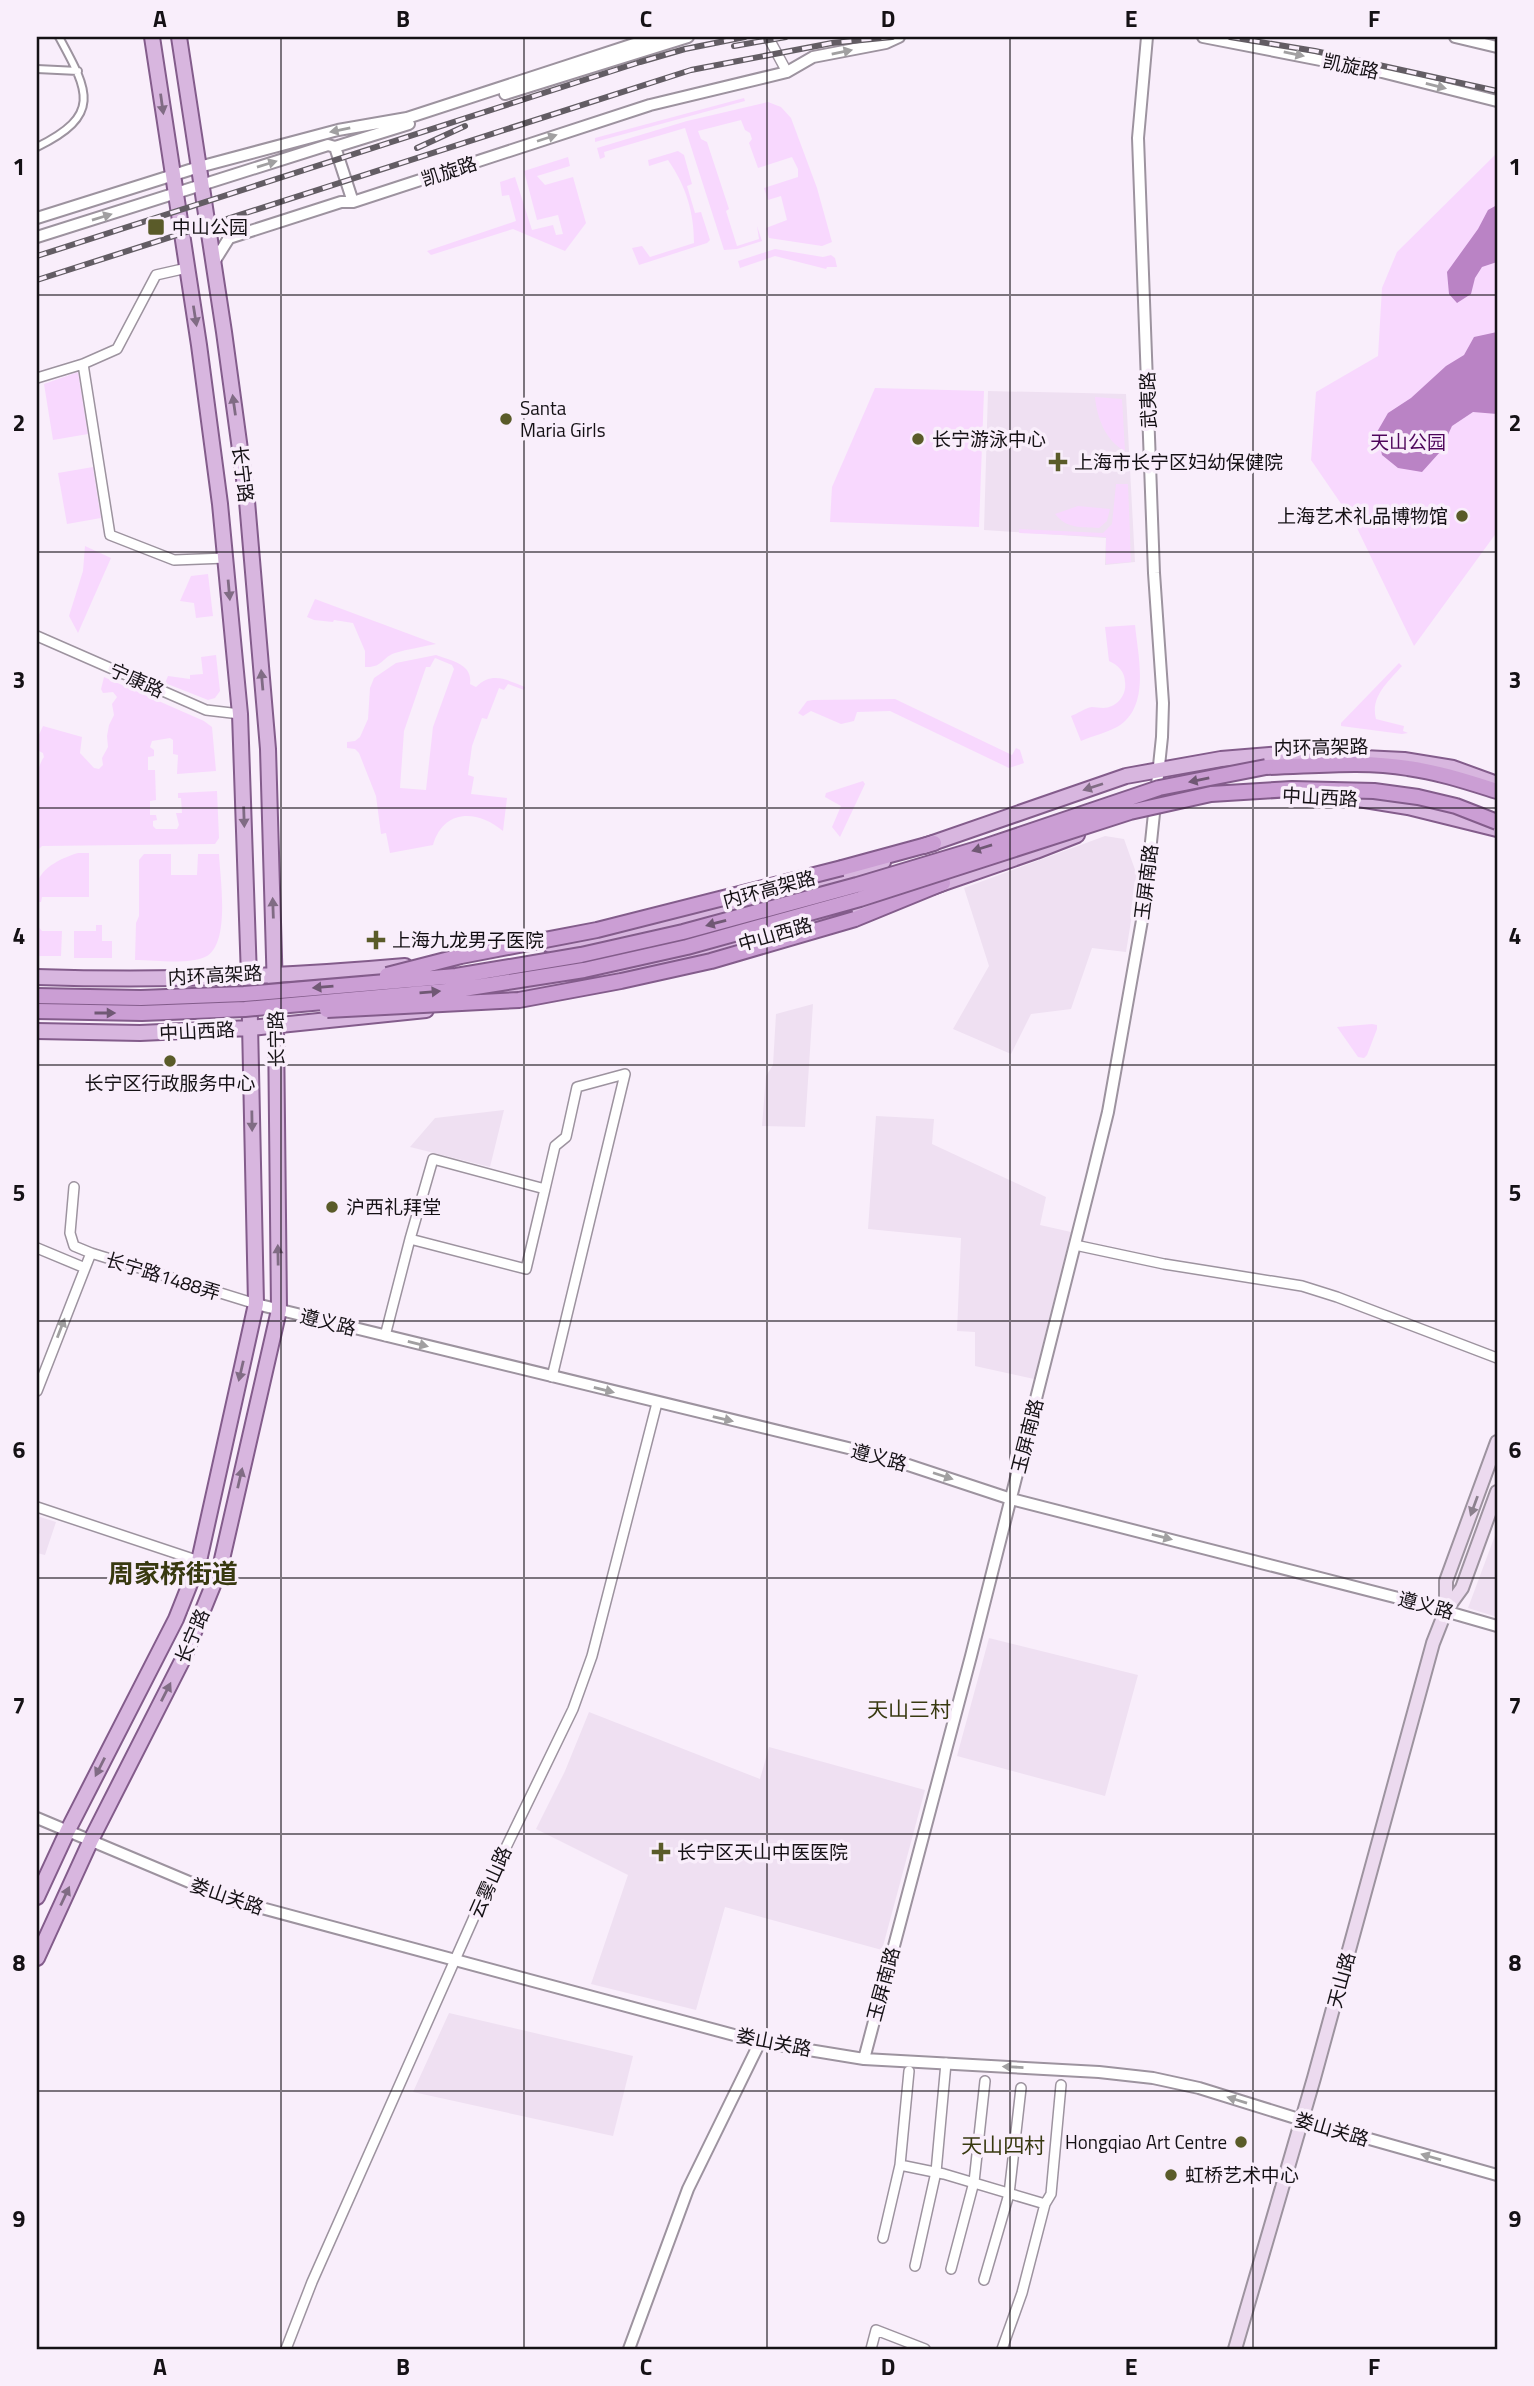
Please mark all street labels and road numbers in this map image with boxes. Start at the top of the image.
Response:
street label: 凯旋路 [1320,45,1382,86]
street label: 凯旋路 [417,148,480,193]
street label: 武夷路 [1132,371,1163,429]
street label: 长宁路 [226,444,261,504]
street label: 宁康路 [105,655,169,704]
street label: 内环高架路 [1273,731,1369,762]
street label: 中山西路 [1281,780,1359,813]
street label: 玉屏南路 [1126,842,1165,921]
street label: 内环高架路 [719,862,819,915]
street label: 中山西路 [734,909,815,958]
street label: 内环高架路 [167,958,263,991]
street label: 长宁路 [261,1010,290,1068]
street label: 中山西路 [158,1014,236,1047]
street label: 长宁路1488弄 [102,1244,224,1307]
street label: 遵义路 [297,1301,359,1342]
street label: 玉屏南路 [1003,1395,1050,1476]
street label: 遵义路 [848,1435,910,1478]
street label: 遵义路 [1395,1583,1457,1626]
street label: 长宁路 [167,1604,216,1668]
street label: 云雾山路 [461,1841,518,1922]
street label: 娄山关路 [187,1869,268,1922]
street label: 玉屏南路 [859,1943,906,2024]
street label: 天山路 [1319,1949,1362,2011]
street label: 娄山关路 [734,2020,814,2063]
street label: 娄山关路 [1292,2104,1373,2153]

